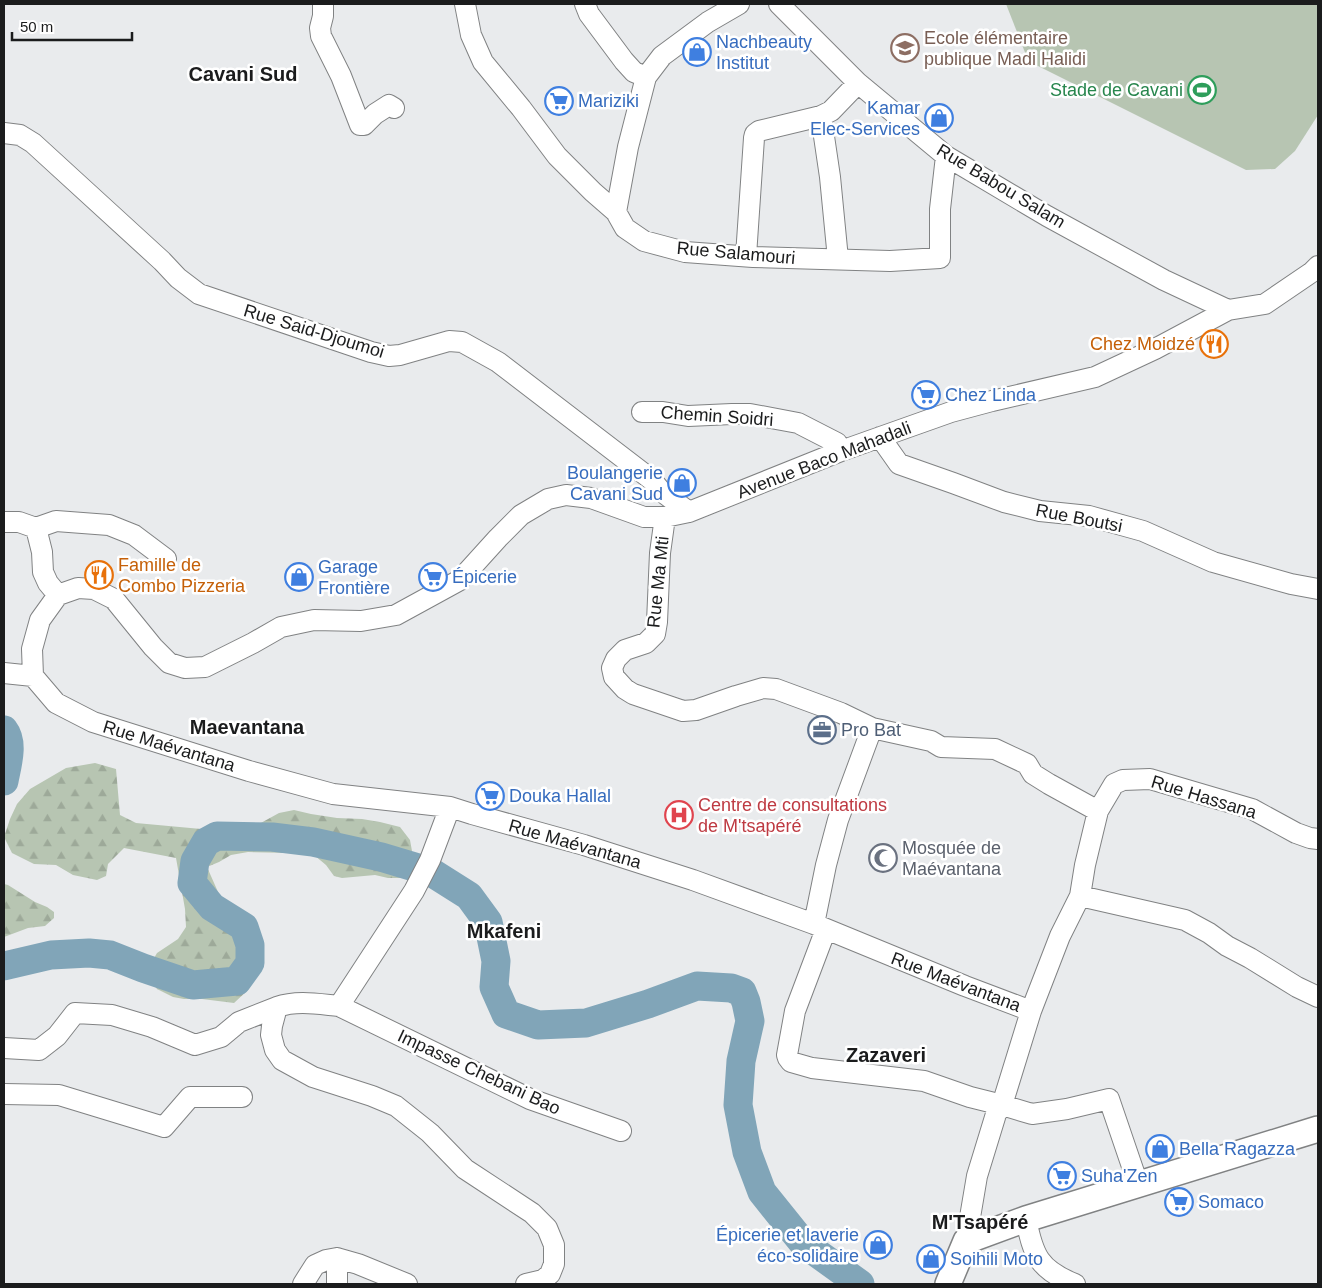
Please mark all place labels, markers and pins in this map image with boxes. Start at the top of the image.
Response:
place label: Ecole élémentaire publique Madi Halidi [924,28,1086,69]
place label: Nachbeauty Institut [716,32,812,73]
school or university icon: Ecole élémentaire publique Madi Halidi [890,33,920,63]
shop icon: Nachbeauty Institut [682,37,712,67]
sports icon: Stade de Cavani [1187,75,1217,105]
place label: Stade de Cavani [1050,80,1183,100]
supermarket icon: Mariziki [544,86,574,116]
place label: Mariziki [578,91,639,111]
place label: Kamar Elec-Services [810,98,920,139]
shop icon: Kamar Elec-Services [924,103,954,133]
restaurant icon: Chez Moidzé [1199,329,1229,359]
place label: Chez Moidzé [1090,334,1195,354]
supermarket icon: Chez Linda [911,380,941,410]
place label: Chez Linda [945,385,1037,405]
place label: Boulangerie Cavani Sud [567,463,663,504]
shop icon: Boulangerie Cavani Sud [667,468,697,498]
place label: Famille de Combo Pizzeria [118,555,246,596]
place label: Garage Frontière [318,557,390,598]
restaurant icon: Famille de Combo Pizzeria [84,560,114,590]
shop icon: Garage Frontière [284,562,314,592]
supermarket icon: Épicerie [418,562,448,592]
place label: Épicerie [452,567,517,587]
office icon: Pro Bat [807,715,837,745]
place label: Pro Bat [841,720,901,740]
supermarket icon: Douka Hallal [475,781,505,811]
place label: Douka Hallal [509,786,611,806]
place label: Centre de consultations de M'tsapéré [698,795,887,836]
hospital icon: Centre de consultations de M'tsapéré [664,800,694,830]
place label: Mosquée de Maévantana [902,838,1002,879]
mosque icon: Mosquée de Maévantana [868,843,898,873]
shop icon: Bella Ragazza [1145,1134,1175,1164]
place label: Bella Ragazza [1179,1139,1296,1159]
supermarket icon: Suha'Zen [1047,1161,1077,1191]
place label: Suha'Zen [1081,1166,1158,1186]
supermarket icon: Somaco [1164,1187,1194,1217]
place label: Somaco [1198,1192,1264,1212]
place label: Épicerie et laverie éco-solidaire [716,1225,859,1266]
shop icon: Épicerie et laverie éco-solidaire [863,1230,893,1260]
shop icon: Soihili Moto [916,1244,946,1274]
place label: Soihili Moto [950,1249,1043,1269]

